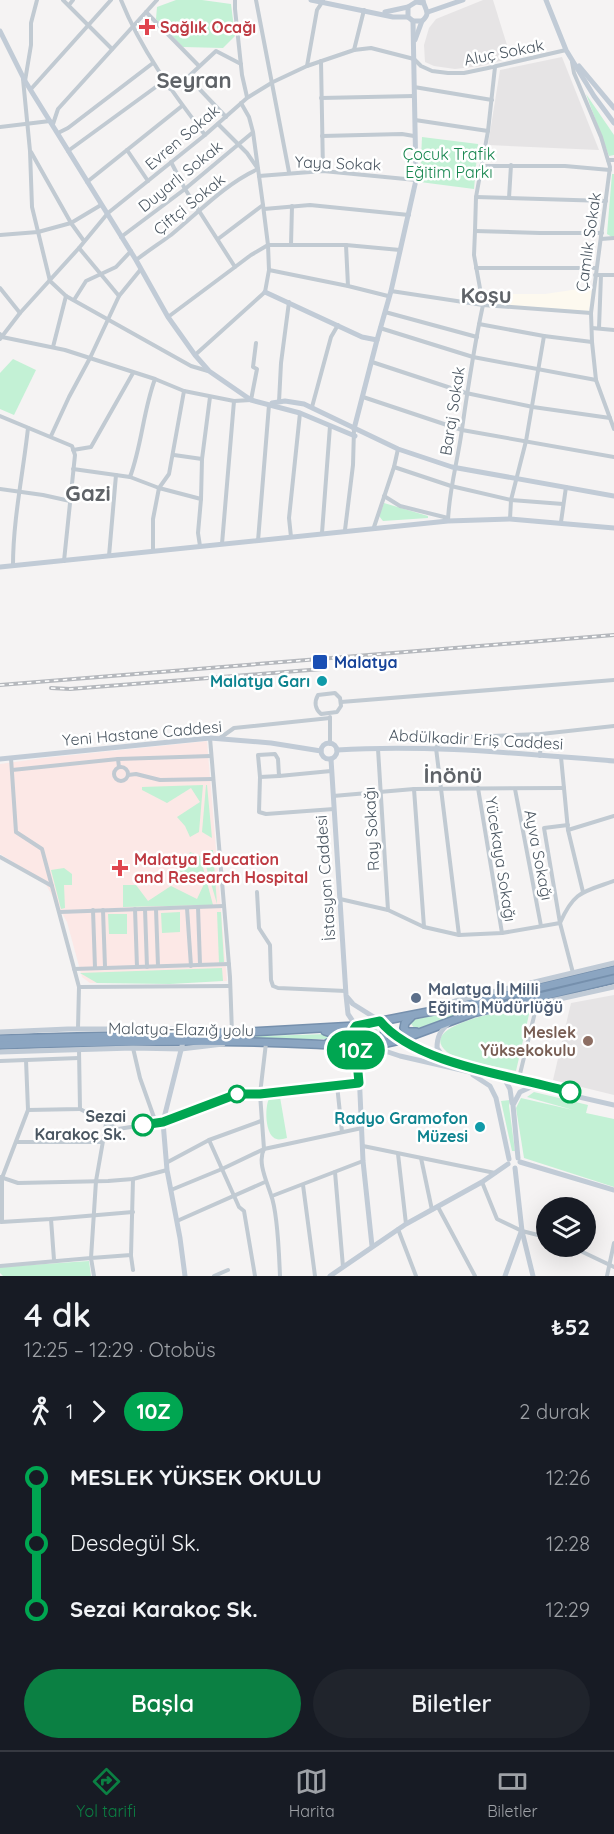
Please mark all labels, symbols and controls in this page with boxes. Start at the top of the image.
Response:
place label: Sağlık Ocağı [160,17,256,37]
marker: Sağlık Ocağı [138,18,156,36]
street label: Aluç Sokak [462,34,546,70]
district label: Seyran [156,66,232,94]
street label: Evren Sokak [141,100,223,174]
street label: Duyarlı Sokak [134,136,226,216]
park label: Çocuk Trafik Eğitim Parkı [403,144,495,182]
street label: Yaya Sokak [294,151,382,175]
street label: Çiftçi Sokak [149,169,229,239]
street label: Çamlık Sokak [571,191,605,293]
district label: Koşu [460,281,512,309]
street label: Baraj Sokak [435,365,469,457]
district label: Gazi [65,479,111,507]
place label: Malatya [334,652,398,672]
marker: Malatya [311,653,329,671]
place label: Malatya Garı [210,671,310,691]
marker: Malatya Garı [315,674,329,688]
street label: Yeni Hastane Caddesi [61,716,223,750]
street label: Abdülkadir Eriş Caddesi [388,724,564,754]
district label: İnönü [424,761,482,789]
street label: Ray Sokağı [359,786,383,872]
street label: Yücekaya Sokağı [481,795,521,923]
street label: Ayva Sokağı [520,808,558,902]
street label: İstasyon Caddesi [311,814,339,942]
place label: Malatya Education and Research Hospital [134,849,308,887]
marker: Malatya Education and Research Hospital [111,859,129,877]
place label: Malatya İl Milli Eğitim Müdürlüğü [428,979,563,1017]
marker: Malatya İl Milli Eğitim Müdürlüğü [409,991,423,1005]
street label: Malatya-Elazığ yolu [108,1018,254,1040]
place label: Meslek Yüksekokulu [480,1022,576,1060]
line badge: 10Z [322,1030,391,1070]
marker: Meslek Yüksekokulu [581,1034,595,1048]
text: 10Z [339,1037,373,1063]
unlabelled marker [559,1081,581,1103]
unlabelled marker [228,1085,246,1103]
place label: Sezai Karakoç Sk. [34,1106,126,1144]
place label: Radyo Gramofon Müzesi [334,1108,468,1146]
marker: Sezai Karakoç Sk. [132,1114,154,1136]
marker: Radyo Gramofon Müzesi [473,1120,487,1134]
map controls [536,1197,596,1257]
button: layers [536,1197,596,1257]
text: 4 dk [24,1294,91,1335]
text: ₺52 [551,1313,590,1341]
text: 12:25 – 12:29 · Otobüs [24,1337,216,1362]
icon: walk [24,1395,57,1428]
icon: forward [82,1395,115,1428]
text: 10Z [136,1398,171,1424]
text: 1 [66,1399,73,1424]
text: 2 durak [519,1399,590,1424]
text: MESLEK YÜKSEK OKULU [70,1463,322,1491]
text: 12:26 [546,1465,590,1490]
text: Desdegül Sk. [70,1529,200,1557]
text: 12:28 [546,1531,590,1556]
text: Sezai Karakoç Sk. [70,1595,258,1623]
text: 12:29 [546,1597,590,1622]
button: Başla [24,1669,301,1738]
button: Biletler [313,1669,590,1738]
tab: Yol tarifi [76,1765,136,1821]
tab: Harita [289,1765,335,1821]
tab: Biletler [487,1765,538,1821]

